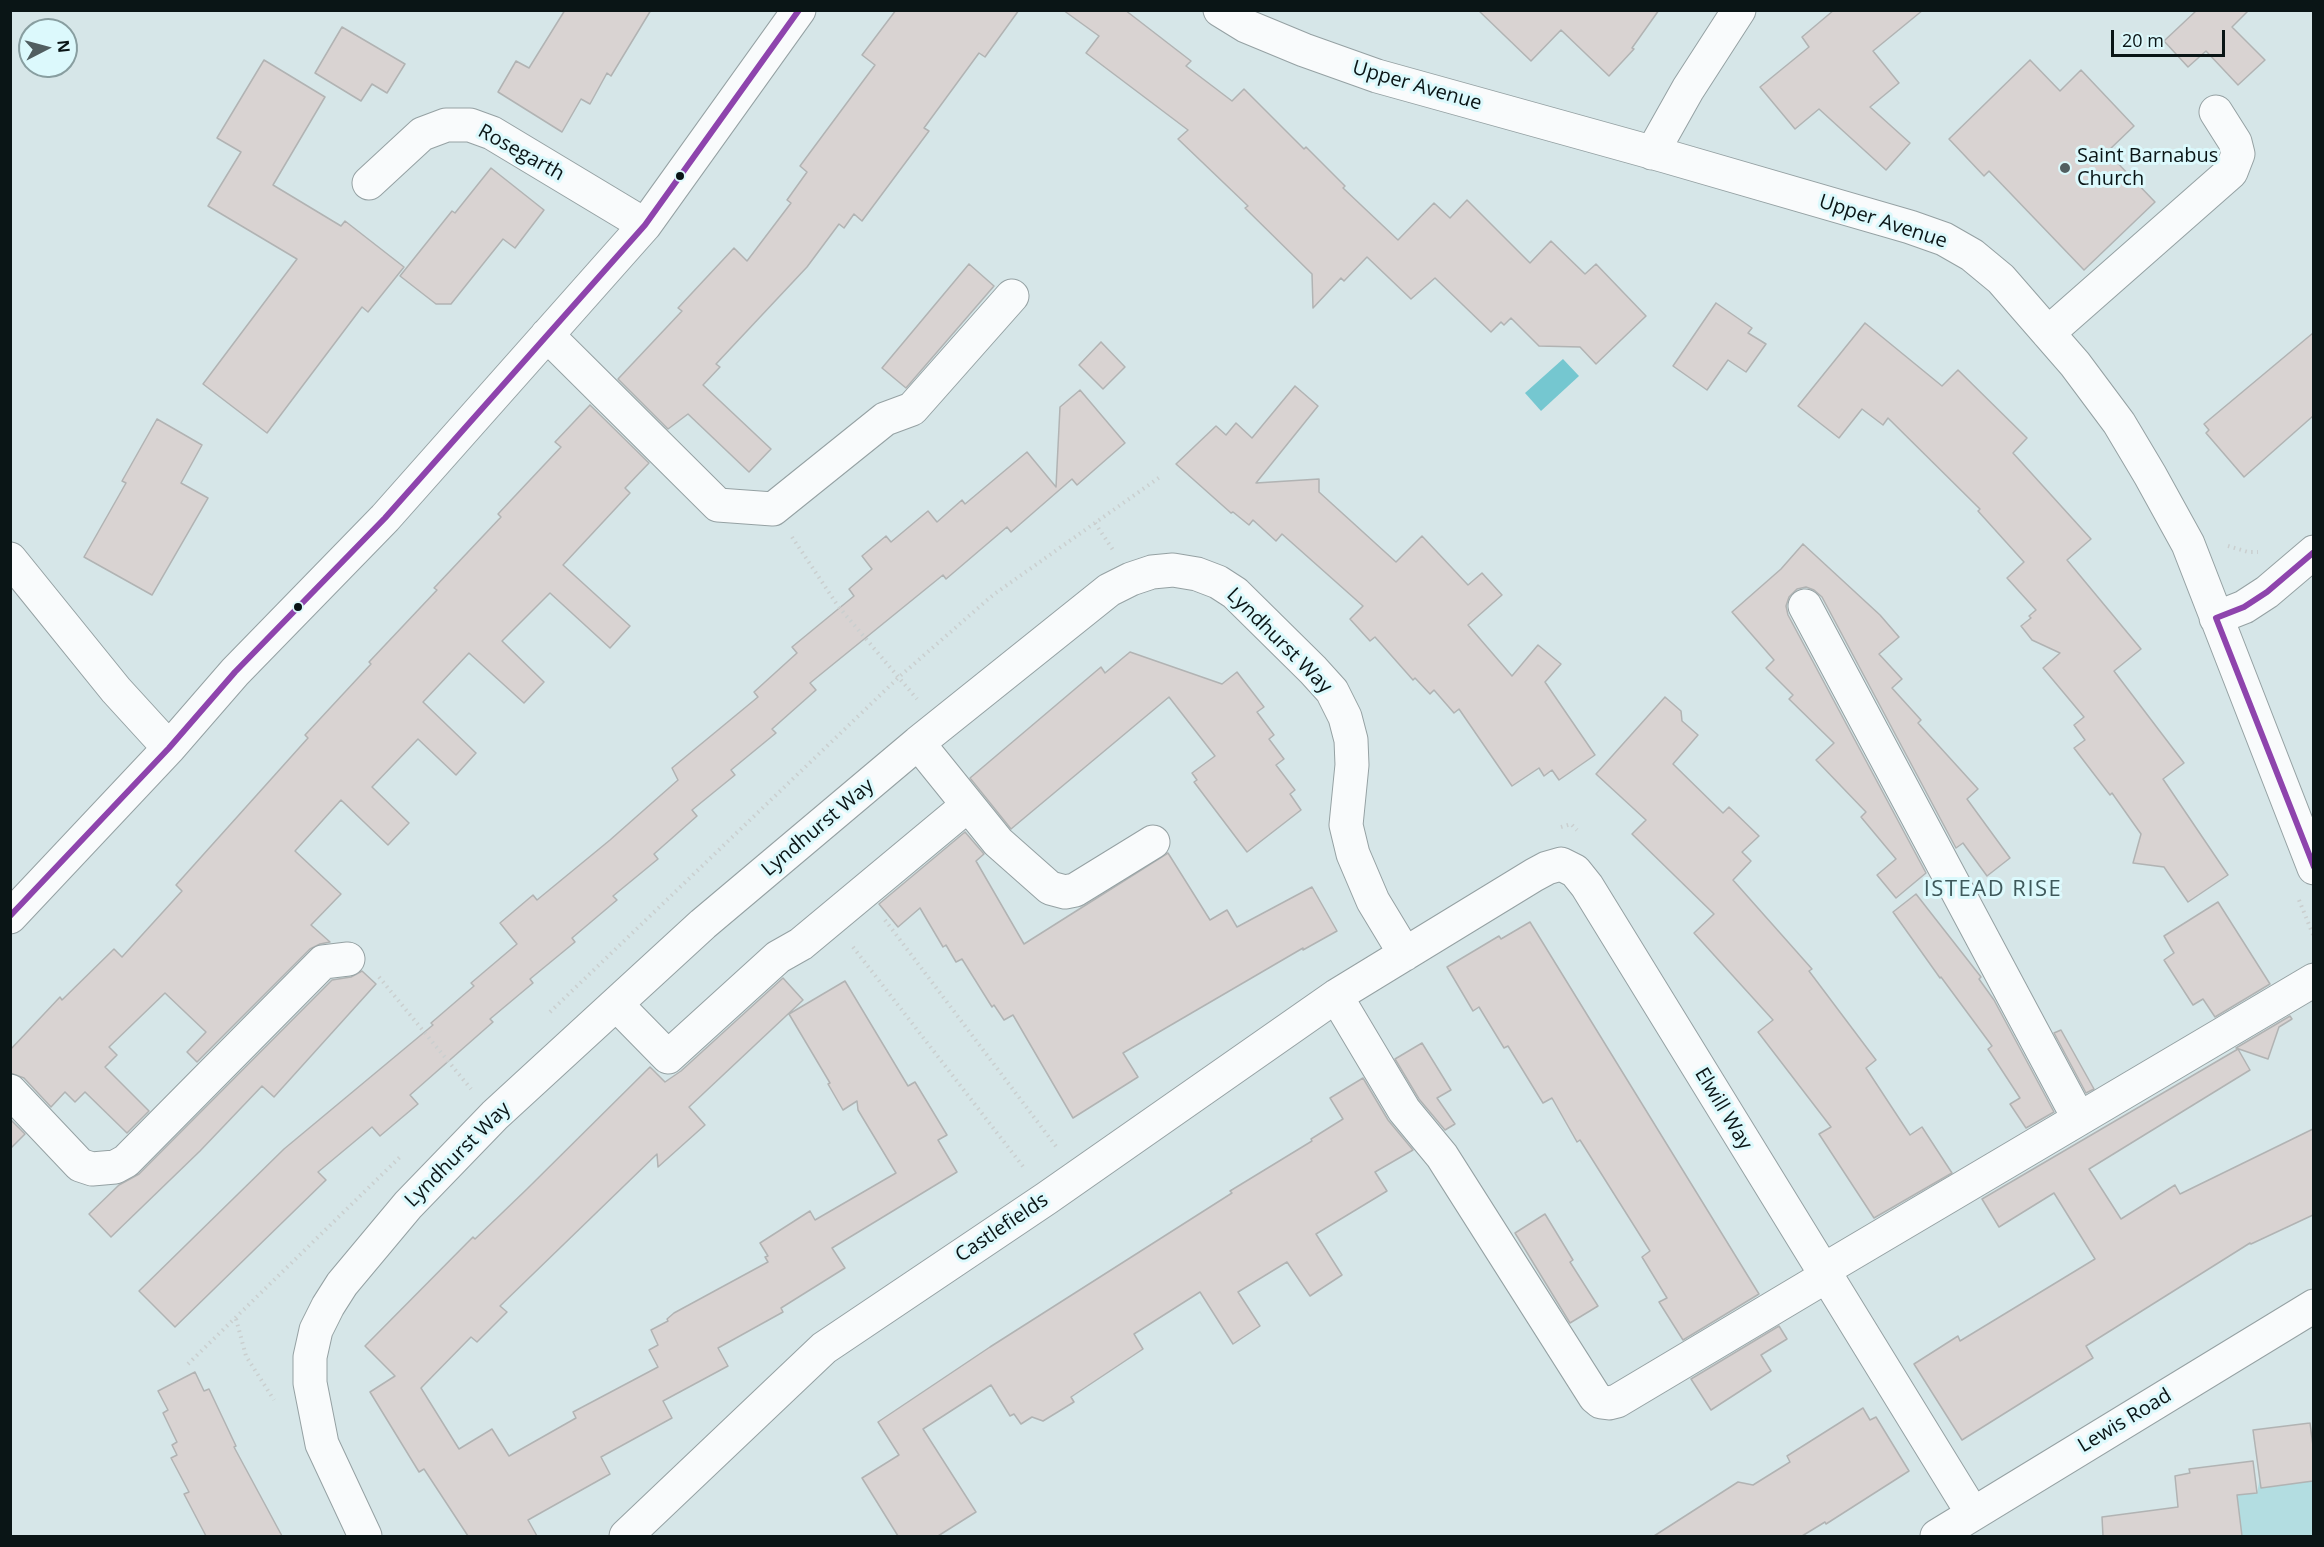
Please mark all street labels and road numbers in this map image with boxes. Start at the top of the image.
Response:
street label: Upper Avenue [1350,56,1484,116]
street label: Rosegarth [474,120,568,186]
street label: Upper Avenue [1816,190,1950,254]
street label: Lyndhurst Way [1221,583,1337,699]
street label: Lyndhurst Way [757,774,879,882]
street label: Elwill Way [1689,1064,1757,1154]
street label: Lyndhurst Way [400,1097,516,1213]
street label: Castlefields [951,1188,1053,1268]
street label: Lewis Road [2074,1384,2176,1458]

